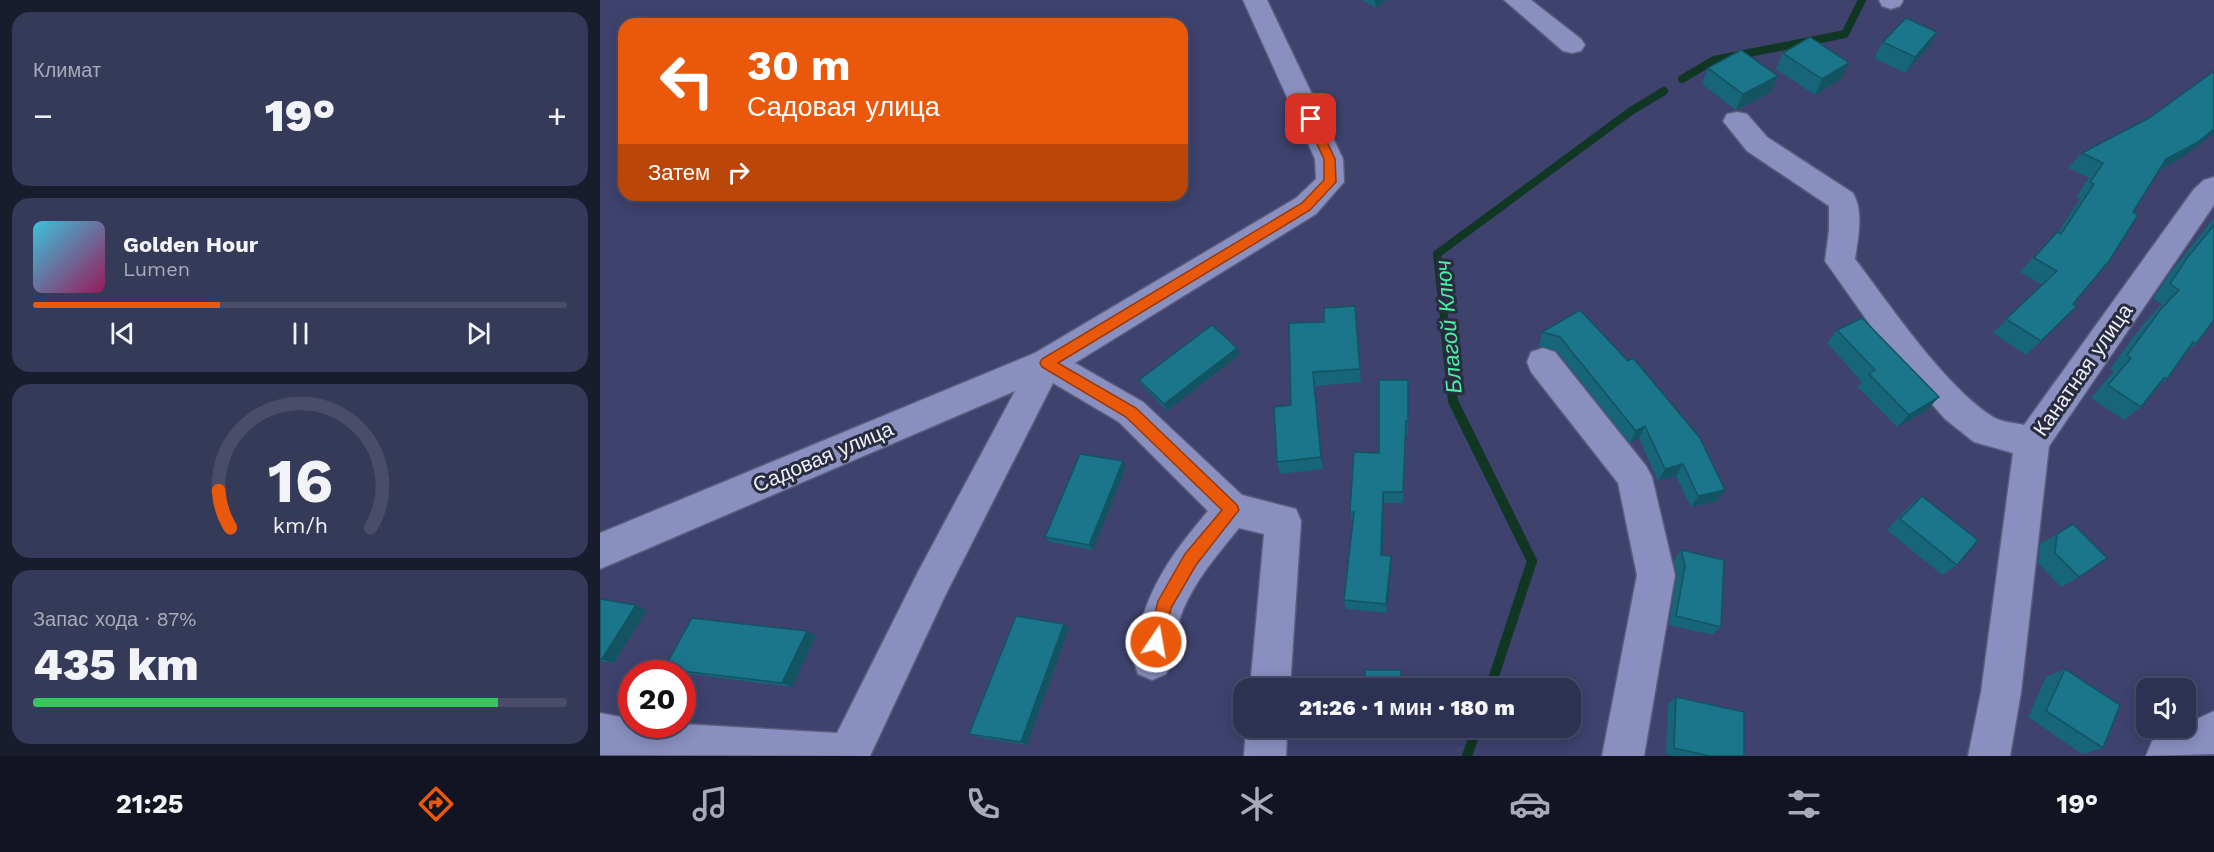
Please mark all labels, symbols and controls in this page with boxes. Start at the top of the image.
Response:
text: 30 m [747,41,851,90]
icon: left [648,42,726,120]
text: Климат [33,58,101,82]
text: 19° [265,89,335,142]
text: Садовая улица [747,91,940,123]
pin [1285,93,1336,144]
text: − [33,96,53,135]
text: + [547,96,567,135]
icon: arrive [1294,102,1327,135]
icon: right [722,156,755,189]
text: Затем [648,160,710,185]
text: Golden Hour [123,232,258,257]
text: Lumen [123,257,190,281]
water label: Благой Ключ [1430,259,1467,395]
street label: Канатная улица [2028,298,2138,441]
icon: previous [106,317,139,350]
icon: pause [284,317,317,350]
icon: next [462,317,495,350]
street label: Садовая улица [749,416,897,497]
text: 16 [267,444,333,517]
text: km/h [272,513,328,538]
text: Запас хода · 87% [33,607,196,631]
position arrow [1124,610,1188,674]
text: 435 km [33,638,199,691]
speed limit sign: 20 [618,660,696,738]
map controls [2136,678,2196,738]
button: sound [2136,678,2196,738]
text: 21:26 · 1 мин · 180 m [1299,695,1515,720]
icon: directions [415,783,457,825]
icon: music [689,783,731,825]
icon: phone [962,783,1004,825]
icon: climate [1236,783,1278,825]
icon: car [1509,783,1551,825]
icon: filters [1783,783,1825,825]
text: 21:25 [116,788,184,820]
text: 19° [2057,788,2098,820]

